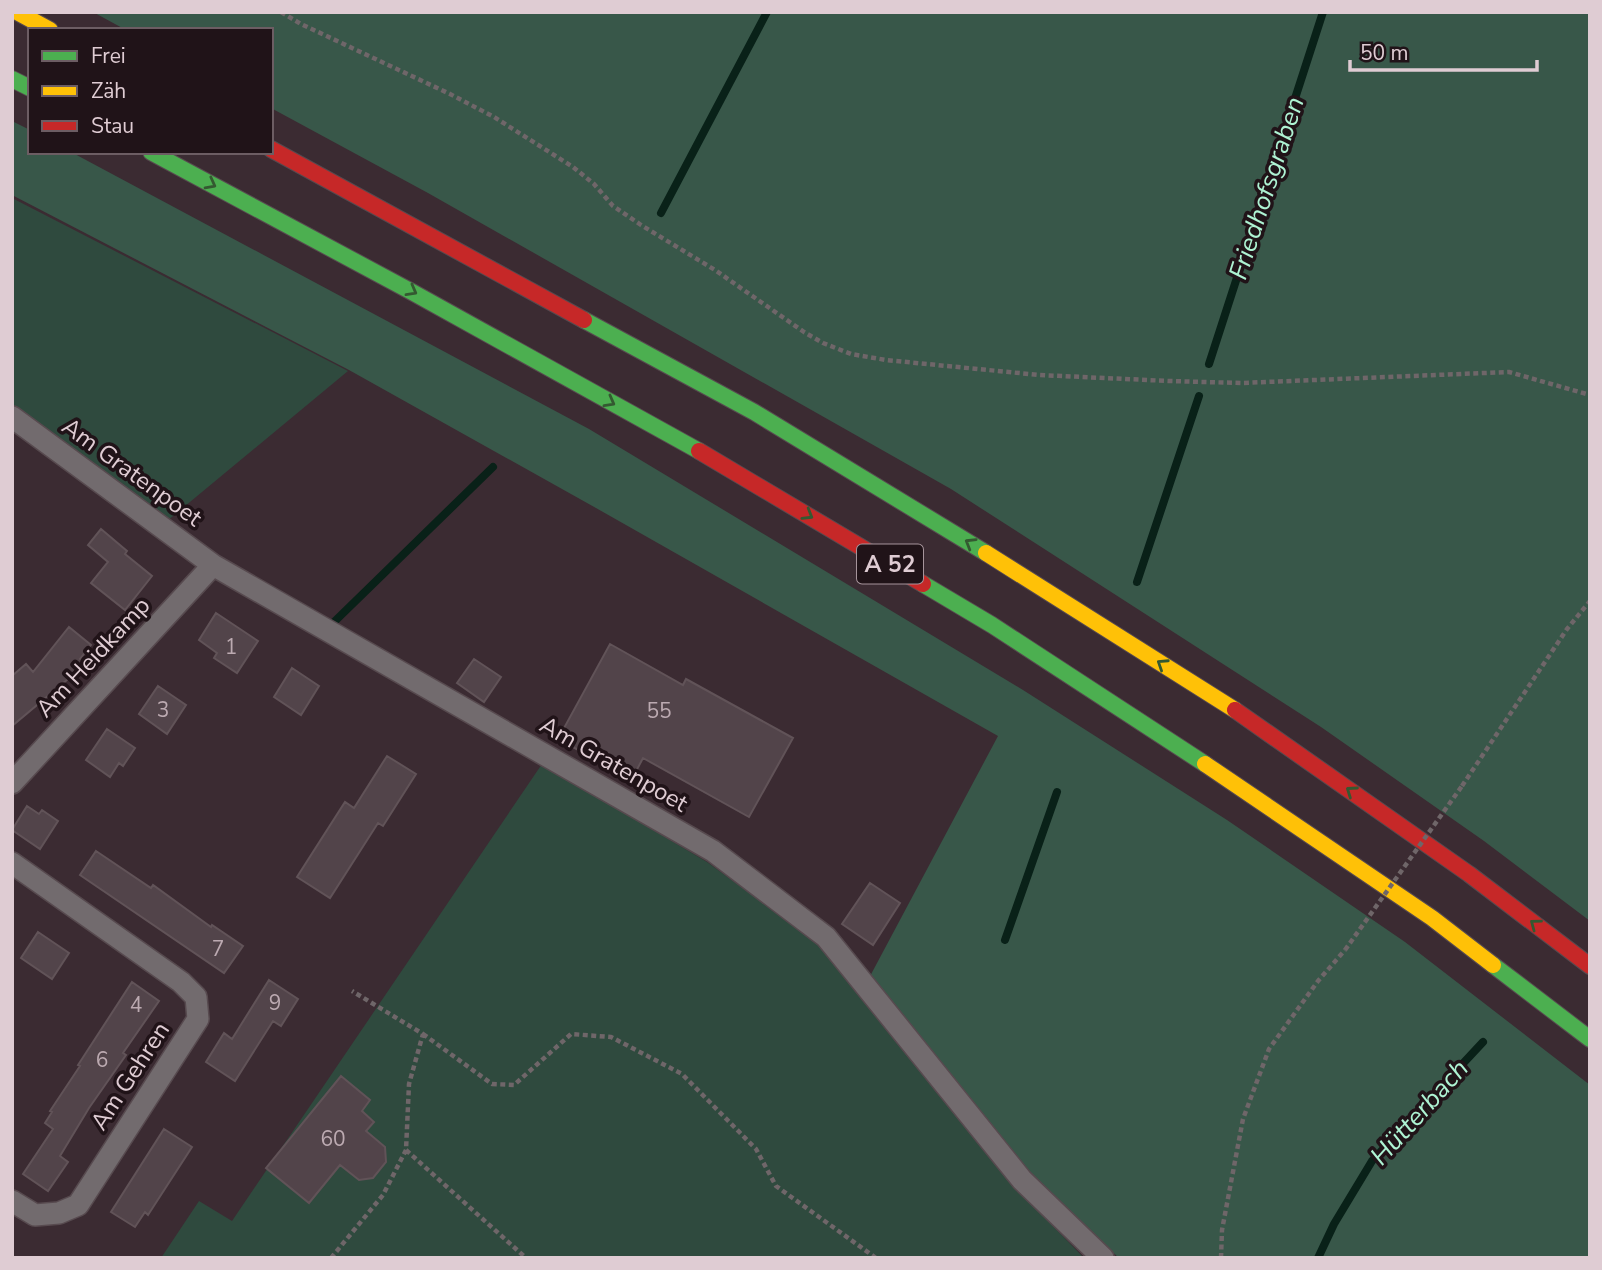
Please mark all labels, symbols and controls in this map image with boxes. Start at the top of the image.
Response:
legend [28,28,273,154]
scale bar [1350,28,1537,72]
text: 50 m [1360,39,1409,67]
text: Frei [91,42,126,70]
text: Zäh [91,77,126,105]
water label: Friedhofsgraben [1220,92,1313,284]
text: Stau [91,112,134,140]
one-way arrow [204,176,216,190]
one-way arrow [404,283,417,297]
one-way arrow [603,394,616,407]
street label: Am Gratenpoet [55,410,209,534]
one-way arrow [800,507,813,520]
one-way arrow [965,538,978,551]
road number: A 52 [857,544,923,584]
street label: Am Heidkamp [29,590,157,724]
house number: 1 [225,633,237,661]
one-way arrow [1157,660,1170,673]
house number: 3 [157,696,169,724]
house number: 55 [646,697,672,725]
street label: Am Gratenpoet [534,709,694,820]
one-way arrow [1346,787,1359,799]
one-way arrow [1531,920,1543,933]
house number: 7 [212,935,224,963]
house number: 9 [269,989,281,1017]
house number: 4 [130,991,142,1019]
street label: Am Gehren [83,1016,177,1136]
house number: 6 [96,1046,108,1074]
water label: Hütterbach [1363,1052,1476,1173]
house number: 60 [320,1125,346,1153]

